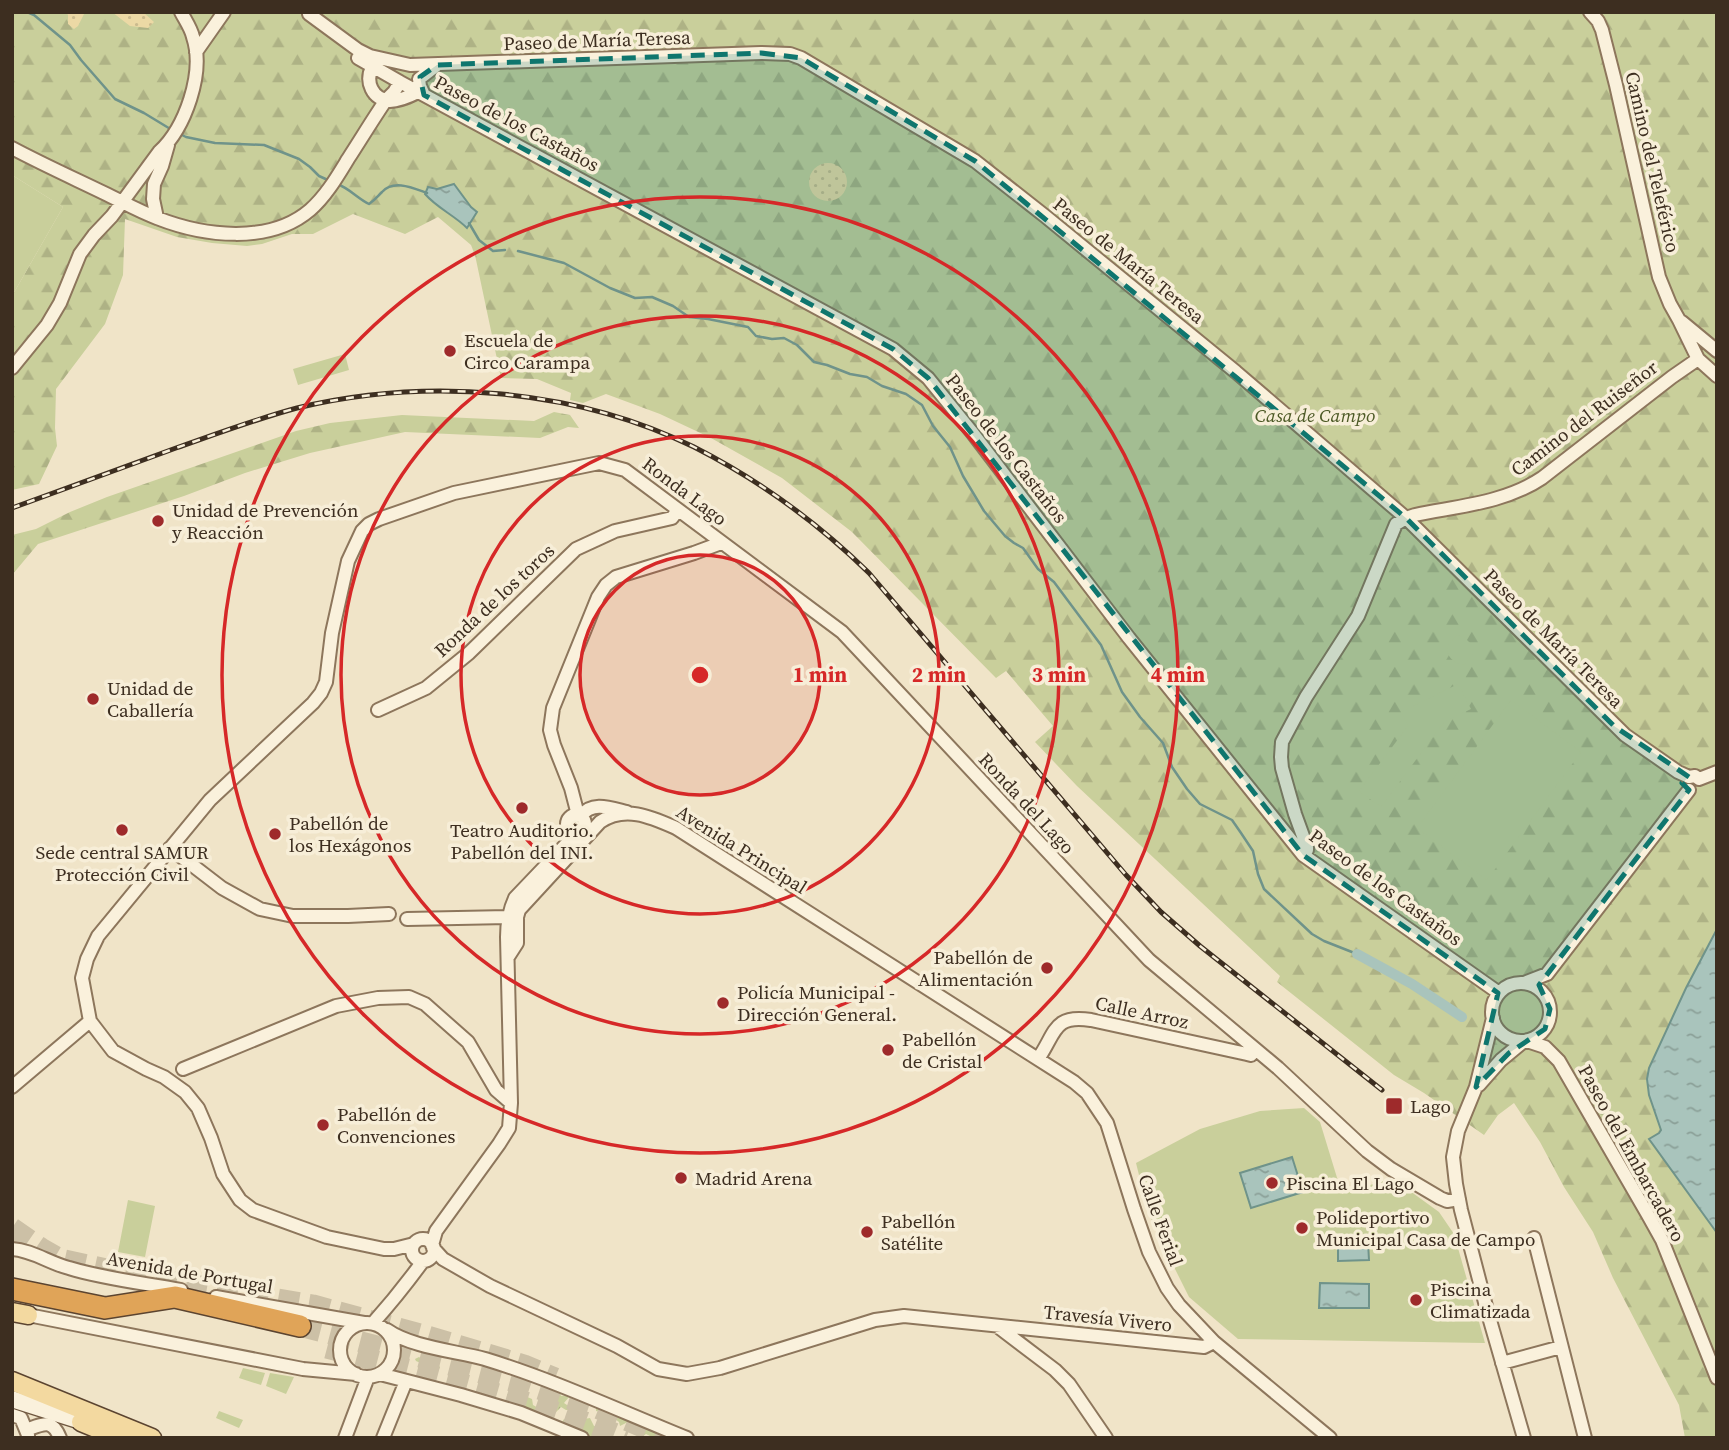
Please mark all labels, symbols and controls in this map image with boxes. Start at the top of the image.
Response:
street label: Paseo de María Teresa [503,24,692,56]
street label: Paseo de los Castaños [430,69,604,177]
street label: Camino del Teleférico [1620,69,1686,255]
street label: Paseo de María Teresa [1048,191,1210,329]
place label: Escuela de Circo Carampa [464,327,591,375]
marker: Escuela de Circo Carampa [442,343,458,359]
street label: Camino del Ruiseñor [1505,354,1663,482]
street label: Paseo de los Castaños [940,368,1074,528]
park label: Casa de Campo [1255,402,1375,428]
street label: Ronda Lago [637,451,733,531]
place label: Unidad de Prevención y Reacción [172,497,358,545]
marker: Unidad de Prevención y Reacción [150,513,166,529]
street label: Ronda de los toros [428,537,560,663]
street label: Paseo de María Teresa [1478,562,1630,714]
text: 1 min [793,660,847,689]
text: 2 min [912,660,966,689]
text: 3 min [1032,660,1086,689]
text: 4 min [1151,660,1205,689]
centre of rings [688,663,712,687]
place label: Unidad de Caballería [107,675,194,723]
marker: Unidad de Caballería [85,691,101,707]
street label: Ronda del Lago [973,747,1081,859]
street label: Avenida Principal [672,798,813,900]
marker: Teatro Auditorio. Pabellón del INI. [514,800,530,816]
place label: Pabellón de los Hexágonos [289,810,412,858]
place label: Teatro Auditorio. Pabellón del INI. [450,817,594,865]
marker: Sede central SAMUR Protección Civil [114,822,130,838]
street label: Paseo de los Castaños [1304,823,1468,951]
marker: Pabellón de los Hexágonos [267,826,283,842]
place label: Sede central SAMUR Protección Civil [35,839,209,887]
place label: Pabellón de Alimentación [918,944,1033,992]
marker: Pabellón de Alimentación [1039,960,1055,976]
place label: Policía Municipal - Dirección General. [737,979,897,1027]
street label: Calle Arroz [1093,989,1191,1035]
marker: Policía Municipal - Dirección General. [715,995,731,1011]
place label: Pabellón de Cristal [902,1026,983,1074]
marker: Pabellón de Cristal [880,1042,896,1058]
street label: Paseo del Embarcadero [1572,1060,1692,1246]
place label: Lago [1410,1093,1451,1119]
marker: Lago [1384,1096,1404,1116]
place label: Pabellón de Convenciones [337,1101,456,1149]
marker: Pabellón de Convenciones [315,1117,331,1133]
place label: Madrid Arena [695,1165,813,1191]
marker: Madrid Arena [673,1170,689,1186]
street label: Calle Ferial [1132,1170,1190,1270]
place label: Piscina El Lago [1286,1170,1414,1196]
marker: Piscina El Lago [1264,1175,1280,1191]
place label: Polideportivo Municipal Casa de Campo [1316,1204,1535,1252]
place label: Pabellón Satélite [881,1208,956,1256]
marker: Polideportivo Municipal Casa de Campo [1294,1220,1310,1236]
marker: Pabellón Satélite [859,1224,875,1240]
street label: Avenida de Portugal [105,1245,276,1300]
place label: Piscina Climatizada [1430,1276,1531,1324]
marker: Piscina Climatizada [1408,1292,1424,1308]
street label: Travesía Vivero [1042,1298,1174,1338]

